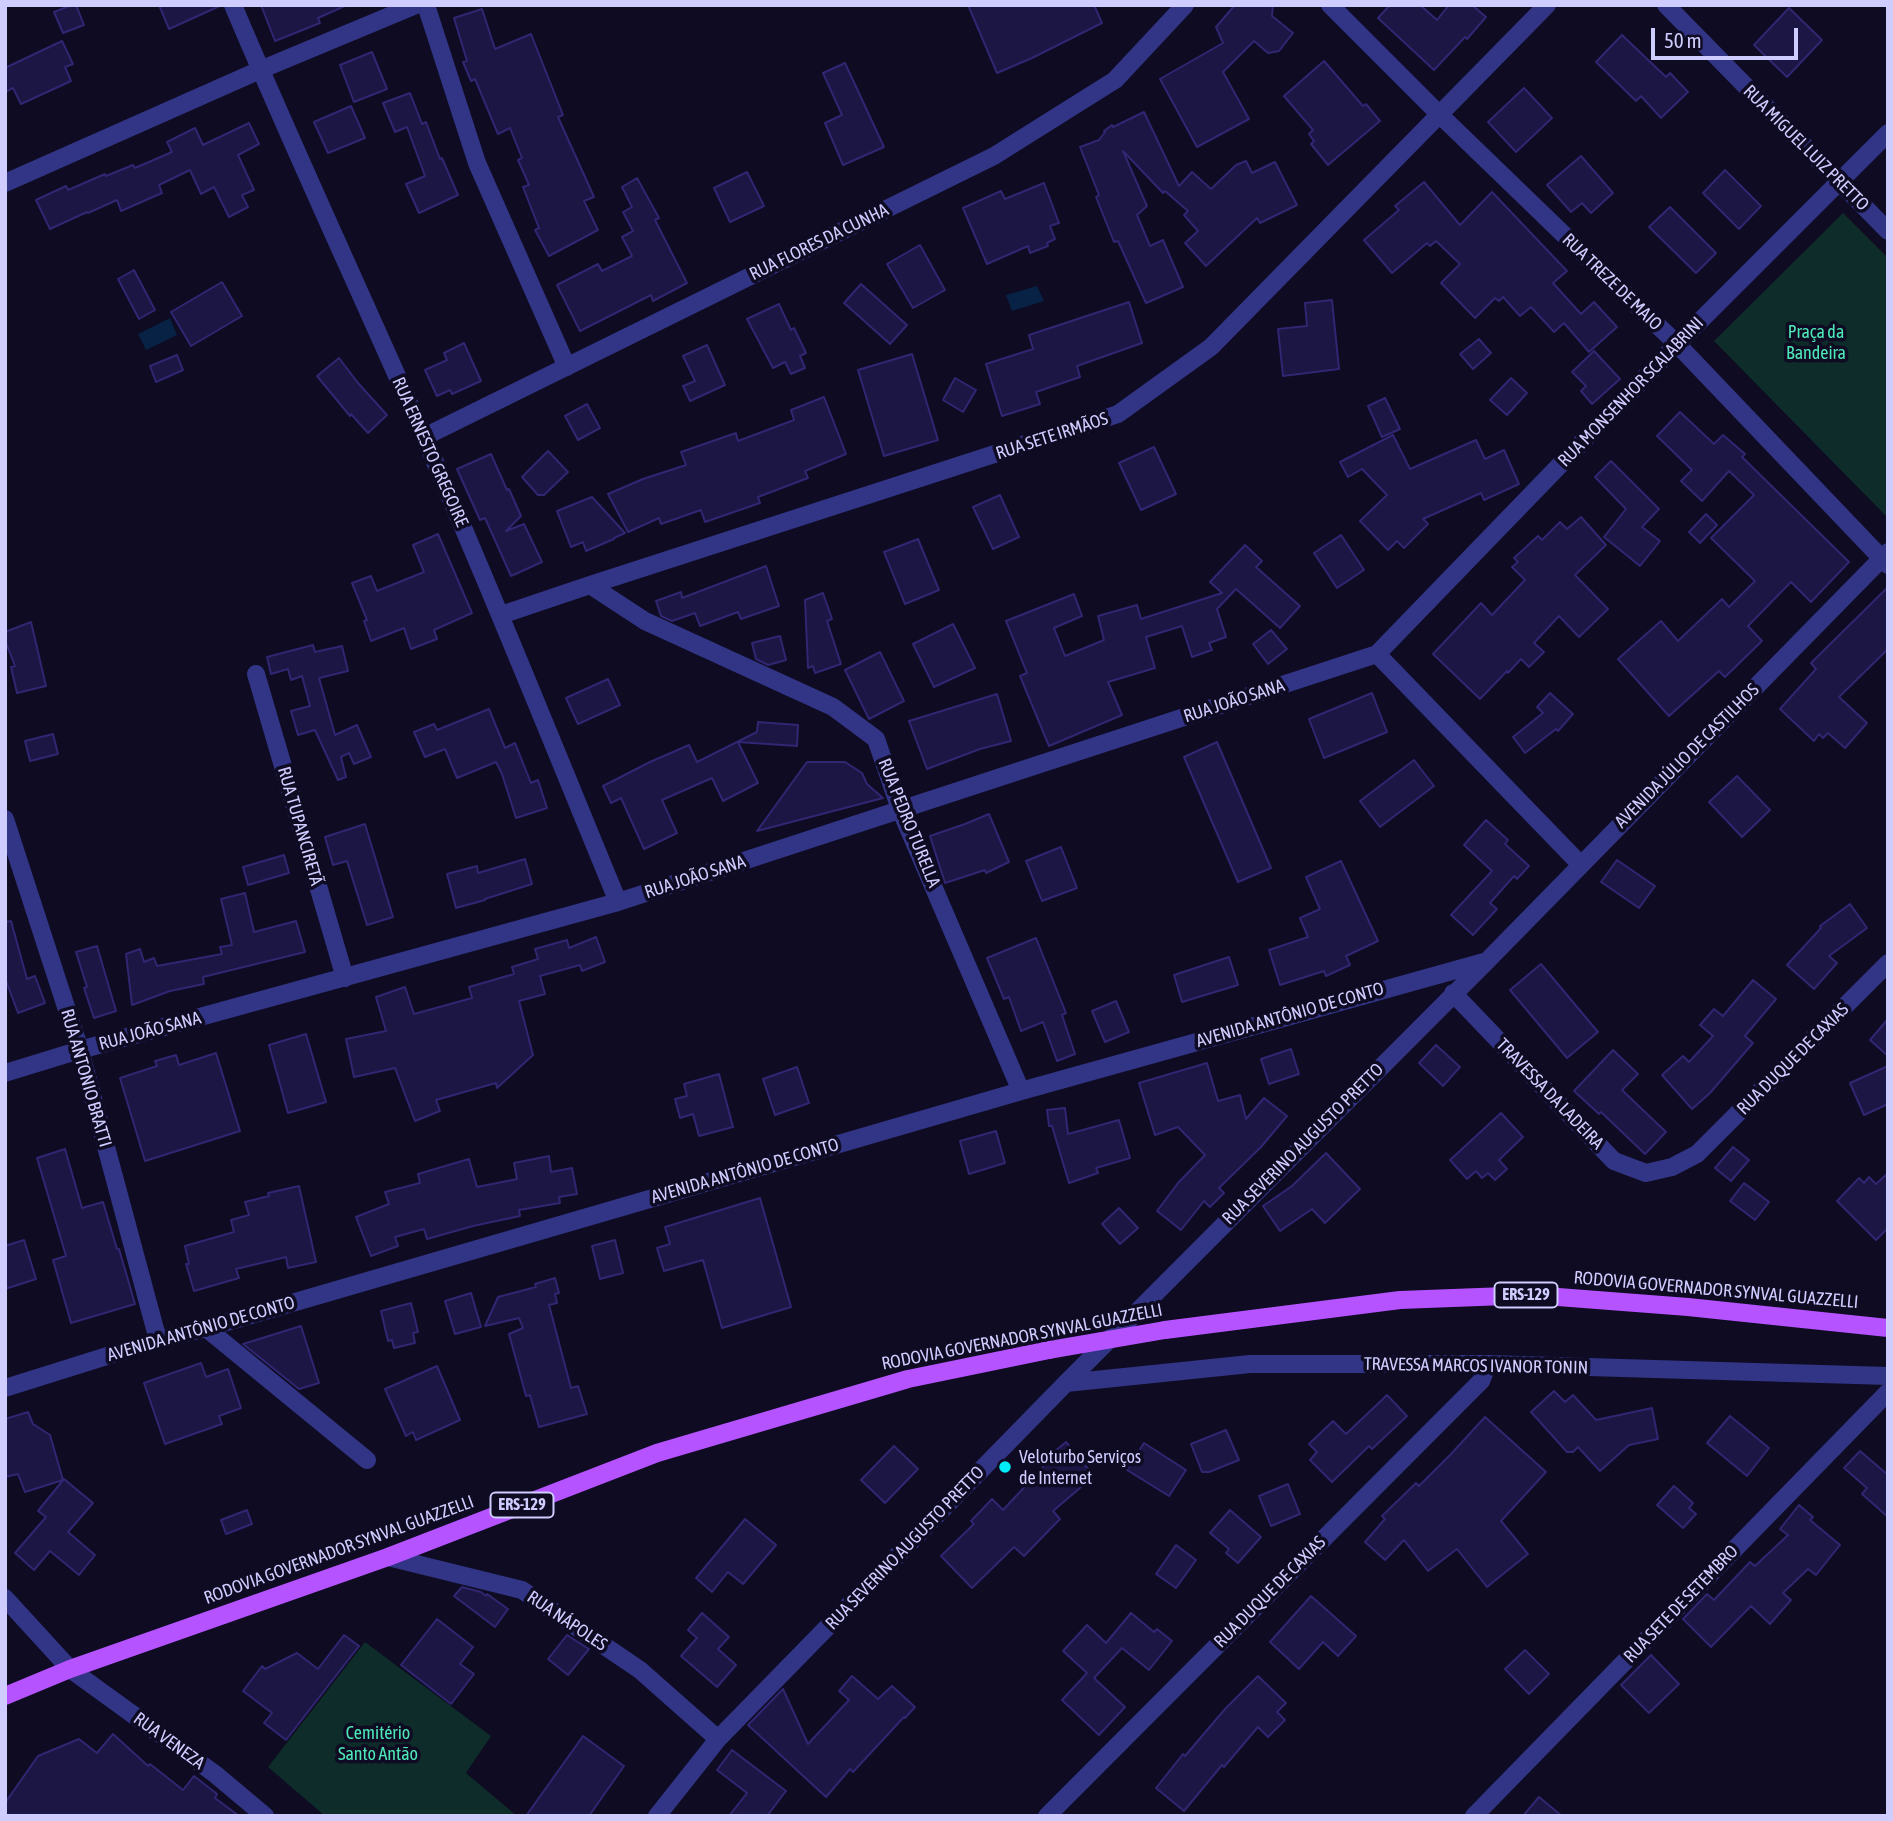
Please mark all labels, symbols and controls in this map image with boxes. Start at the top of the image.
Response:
scale bar [1655,14,1802,58]
text: 50 m [1664,28,1702,52]
street label: RUA MIGUEL LUIZ PRETTO [1739,81,1873,215]
street label: RUA FLORES DA CUNHA [746,199,892,285]
street label: RUA TREZE DE MAIO [1558,229,1666,335]
street label: RUA MONSENHOR SCALABRINI [1554,313,1708,471]
park label: Praça da Bandeira [1786,321,1846,364]
street label: RUA ERNESTO GREGOIRE [387,374,473,530]
street label: RUA SETE IRMÃOS [993,408,1111,464]
street label: RUA JOÃO SANA [1181,675,1287,727]
street label: AVENIDA JÚLIO DE CASTILHOS [1610,679,1764,833]
street label: RUA PEDRO TURELLA [873,755,945,891]
street label: RUA TUPANCIRETÃ [273,764,327,888]
street label: RUA JOÃO SANA [642,851,748,903]
street label: AVENIDA ANTÔNIO DE CONTO [1194,978,1386,1052]
street label: RUA DUQUE DE CAXIAS [1733,999,1853,1119]
street label: RUA ANTONIO BRATTI [56,1006,116,1150]
street label: RUA JOÃO SANA [97,1007,203,1055]
street label: TRAVESSA DA LADEIRA [1492,1034,1608,1154]
street label: RUA SEVERINO AUGUSTO PRETTO [1218,1059,1388,1229]
street label: AVENIDA ANTÔNIO DE CONTO [649,1134,841,1208]
street label: RODOVIA GOVERNADOR SYNVAL GUAZZELLI [1573,1267,1859,1313]
road number: ERS-129 [1494,1282,1558,1308]
street label: AVENIDA ANTÔNIO DE CONTO [105,1292,297,1366]
street label: RODOVIA GOVERNADOR SYNVAL GUAZZELLI [880,1299,1164,1375]
street label: TRAVESSA MARCOS IVANOR TONIN [1364,1353,1588,1379]
place label: Veloturbo Serviços de Internet [1019,1446,1141,1488]
marker: Veloturbo Serviços de Internet [997,1459,1013,1475]
street label: RUA SEVERINO AUGUSTO PRETTO [821,1462,989,1634]
street label: RODOVIA GOVERNADOR SYNVAL GUAZZELLI [201,1491,477,1609]
road number: ERS-129 [490,1492,554,1518]
street label: RUA DUQUE DE CAXIAS [1210,1532,1330,1652]
street label: RUA SETE DE SETEMBRO [1619,1541,1743,1667]
street label: RUA NÁPOLES [523,1586,611,1656]
street label: RUA VENEZA [129,1708,209,1774]
park label: Cemitério Santo Antão [338,1722,418,1764]

